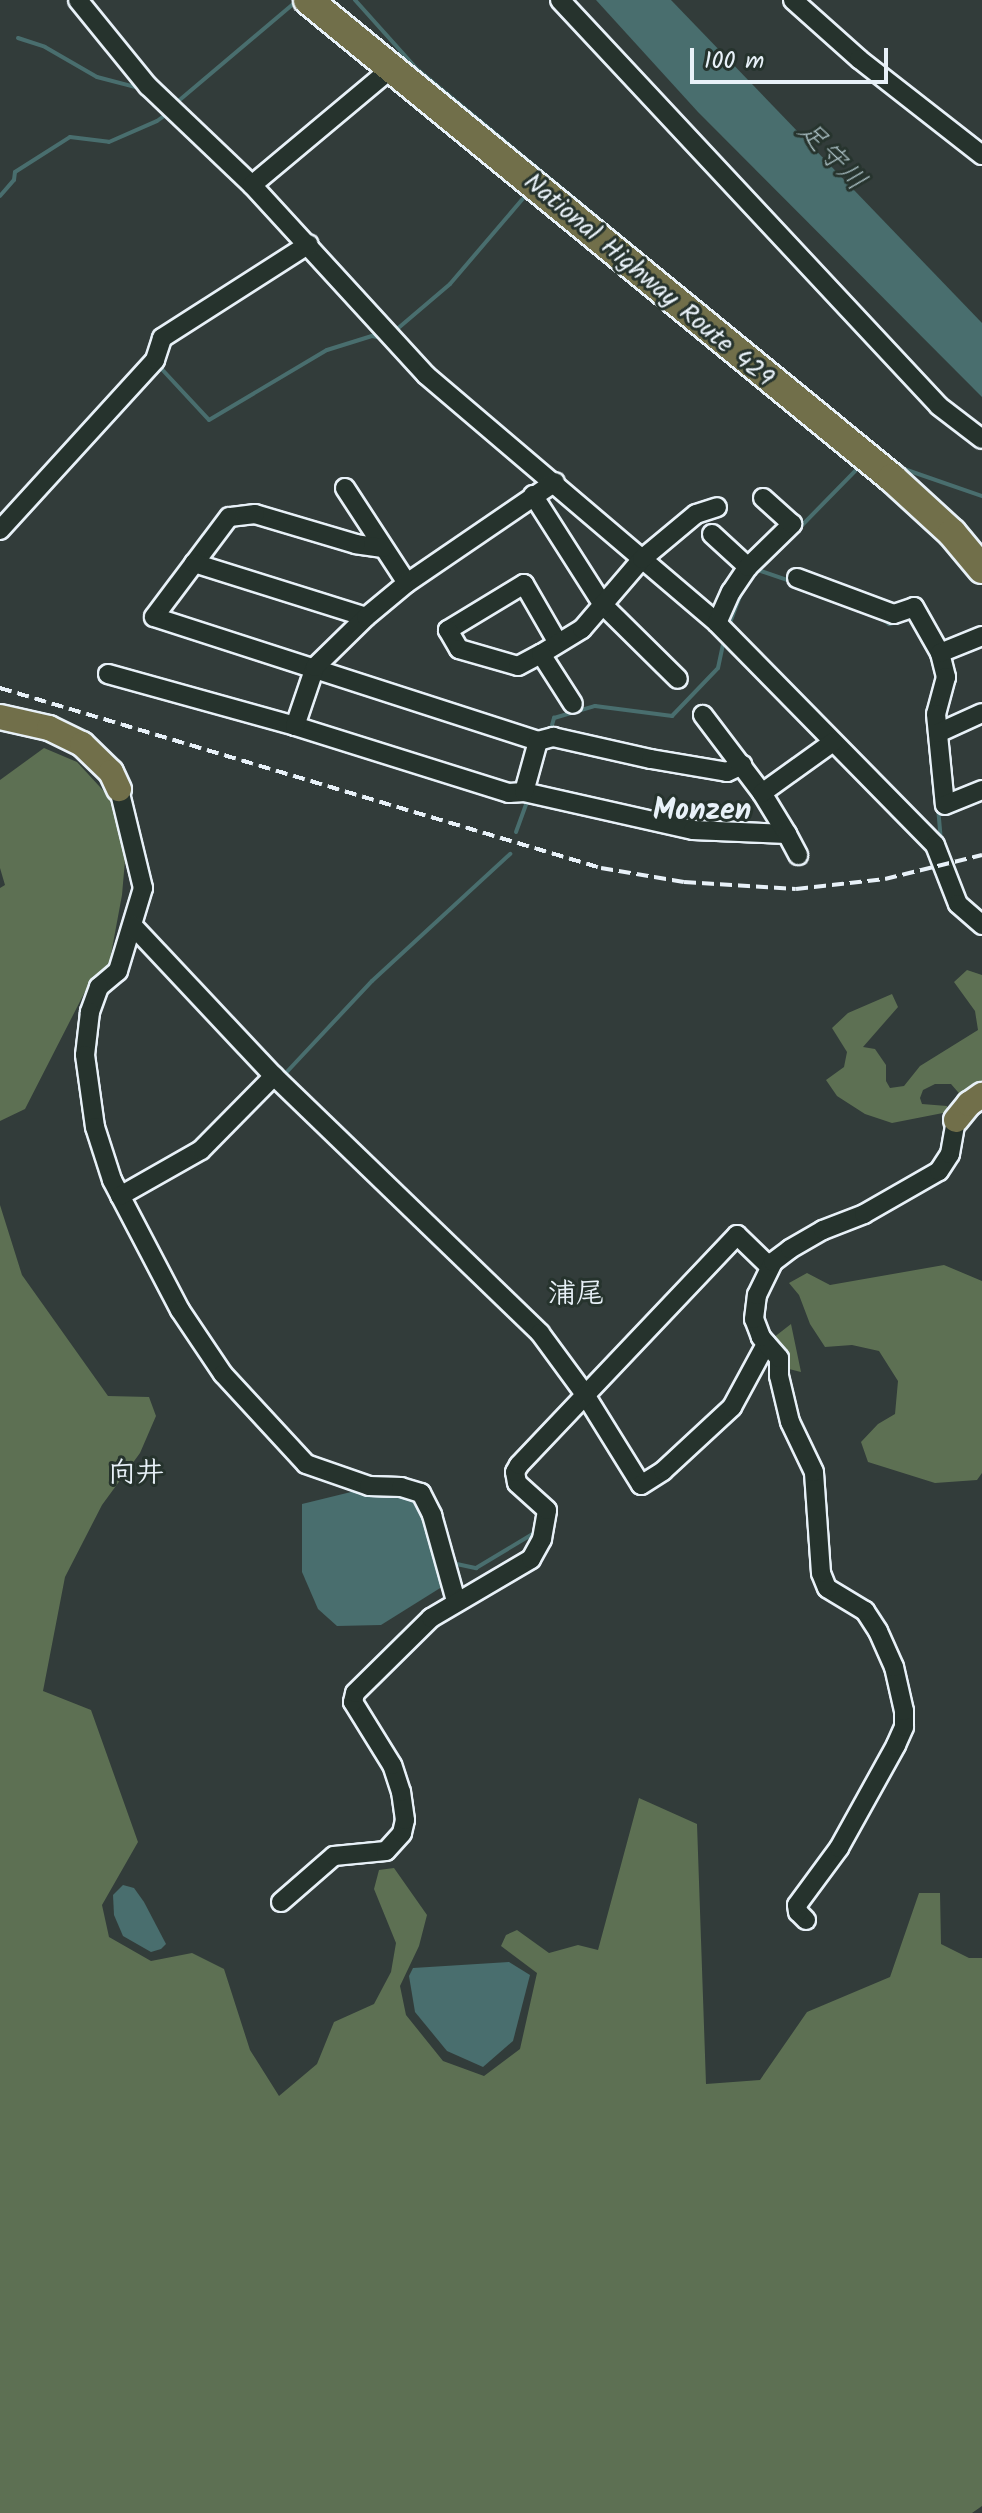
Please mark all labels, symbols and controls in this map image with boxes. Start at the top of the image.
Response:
scale bar [694,32,892,82]
text: 100 m [704,42,764,81]
water label: 足守川 [790,115,872,199]
street label: National Highway Route 429 [517,167,779,395]
district label: Monzen [653,793,751,829]
district label: 浦尾 [548,1278,604,1312]
district label: 向井 [108,1457,164,1491]

